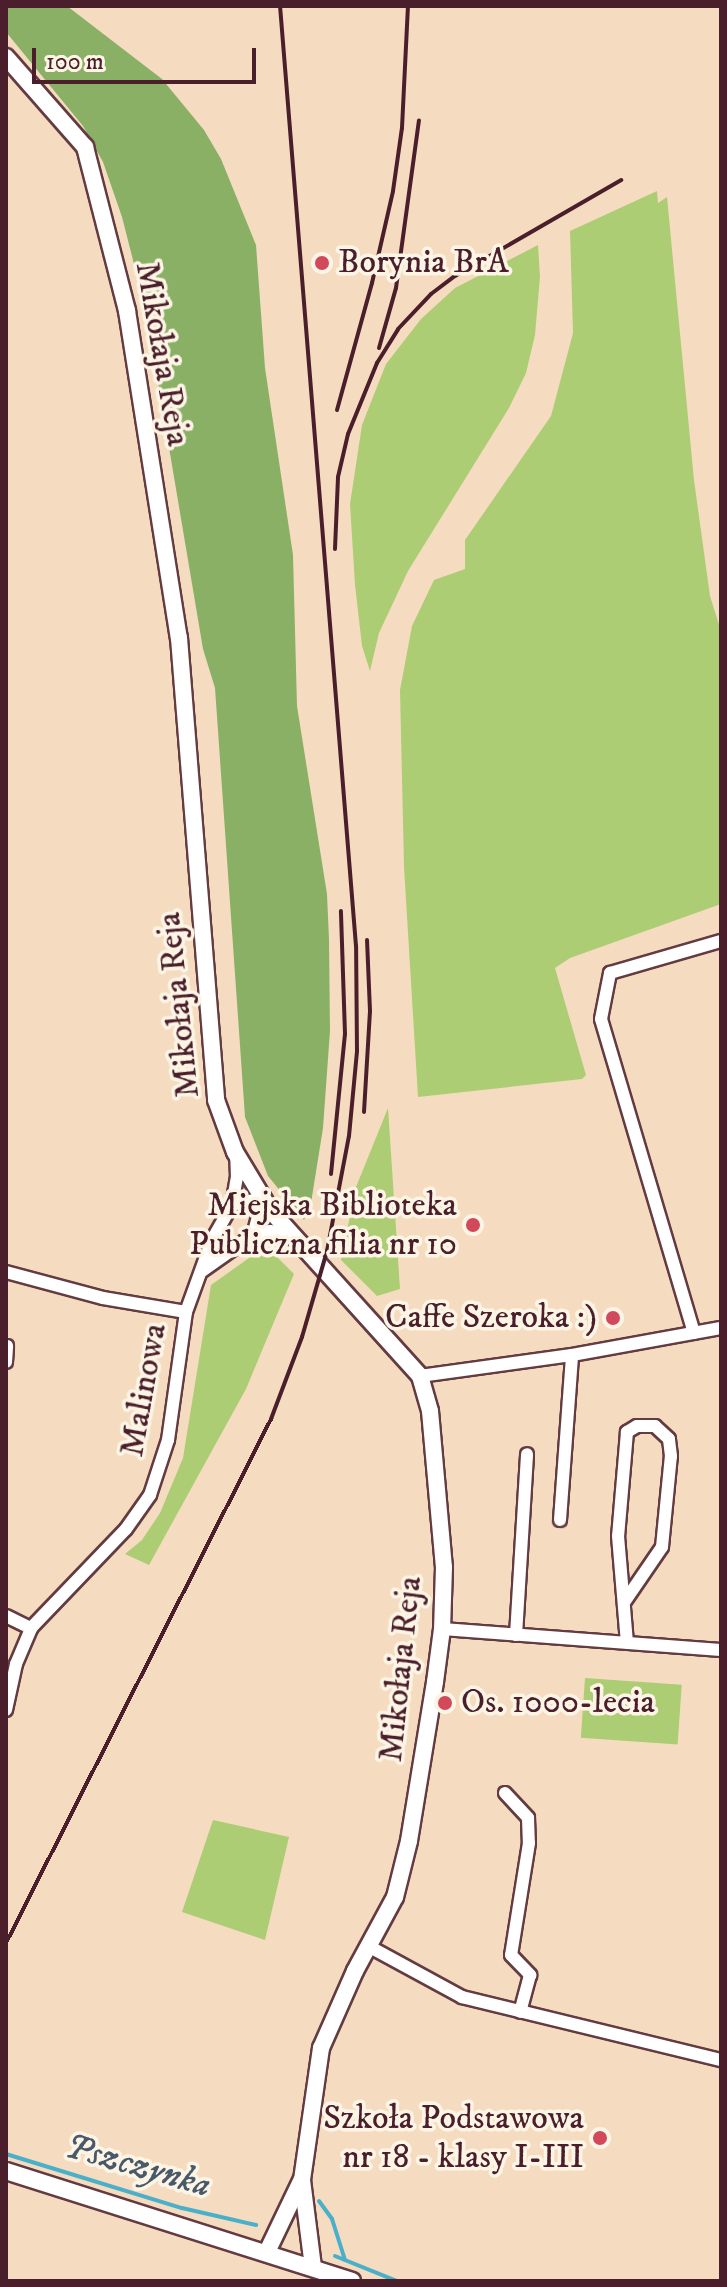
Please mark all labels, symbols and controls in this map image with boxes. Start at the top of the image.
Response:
scale bar [36,32,260,82]
text: 100 m [46,47,104,77]
place label: Borynia BrA [338,243,509,283]
marker: Borynia BrA [313,254,331,272]
street label: Mikołaja Reja [126,259,198,449]
street label: Mikołaja Reja [149,910,209,1100]
place label: Miejska Biblioteka Publiczna filia nr 10 [189,1185,457,1264]
marker: Miejska Biblioteka Publiczna filia nr 10 [464,1216,482,1234]
place label: Caffe Szeroka :) [385,1298,597,1338]
marker: Caffe Szeroka :) [604,1309,622,1327]
street label: Malinowa [112,1320,176,1460]
street label: Mikołaja Reja [371,1574,431,1764]
place label: Os. 1000-lecia [461,1683,655,1723]
marker: Os. 1000-lecia [436,1694,454,1712]
place label: Szkoła Podstawowa nr 18 - klasy I-III [323,2098,584,2178]
water label: Pszczynka [60,2125,216,2207]
marker: Szkoła Podstawowa nr 18 - klasy I-III [591,2129,609,2147]

